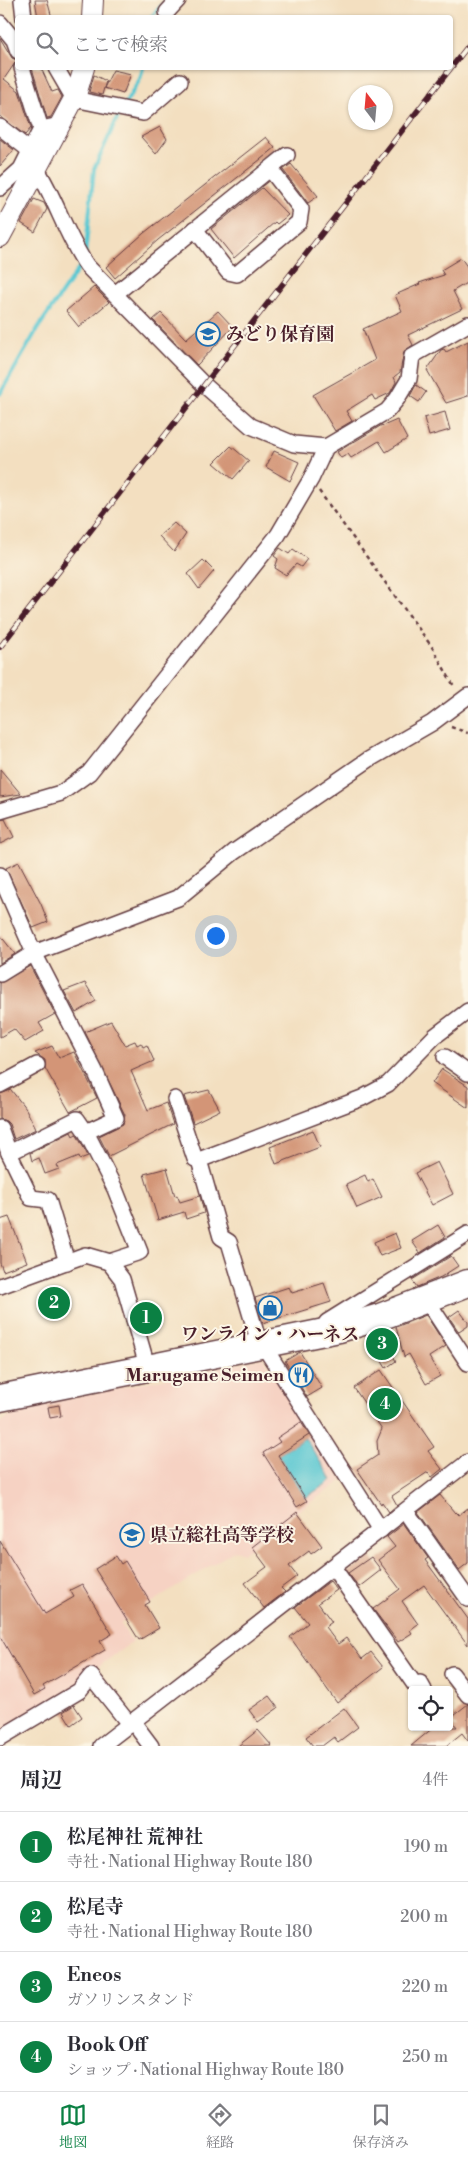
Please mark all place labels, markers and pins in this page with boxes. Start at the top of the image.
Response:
school or university icon: みどり保育園 [195,321,221,347]
place label: みどり保育園 [226,323,334,346]
pin: 2 [38,1284,70,1322]
shop icon: ワンライン・ハーネス [257,1295,283,1321]
pin: 1 [130,1299,162,1337]
place label: ワンライン・ハーネス [181,1323,359,1346]
pin: 3 [366,1325,398,1363]
restaurant icon: Marugame Seimen [288,1362,314,1388]
place label: Marugame Seimen [125,1364,284,1387]
pin: 4 [369,1385,401,1423]
school or university icon: 県立総社高等学校 [119,1522,145,1548]
place label: 県立総社高等学校 [150,1524,294,1547]

